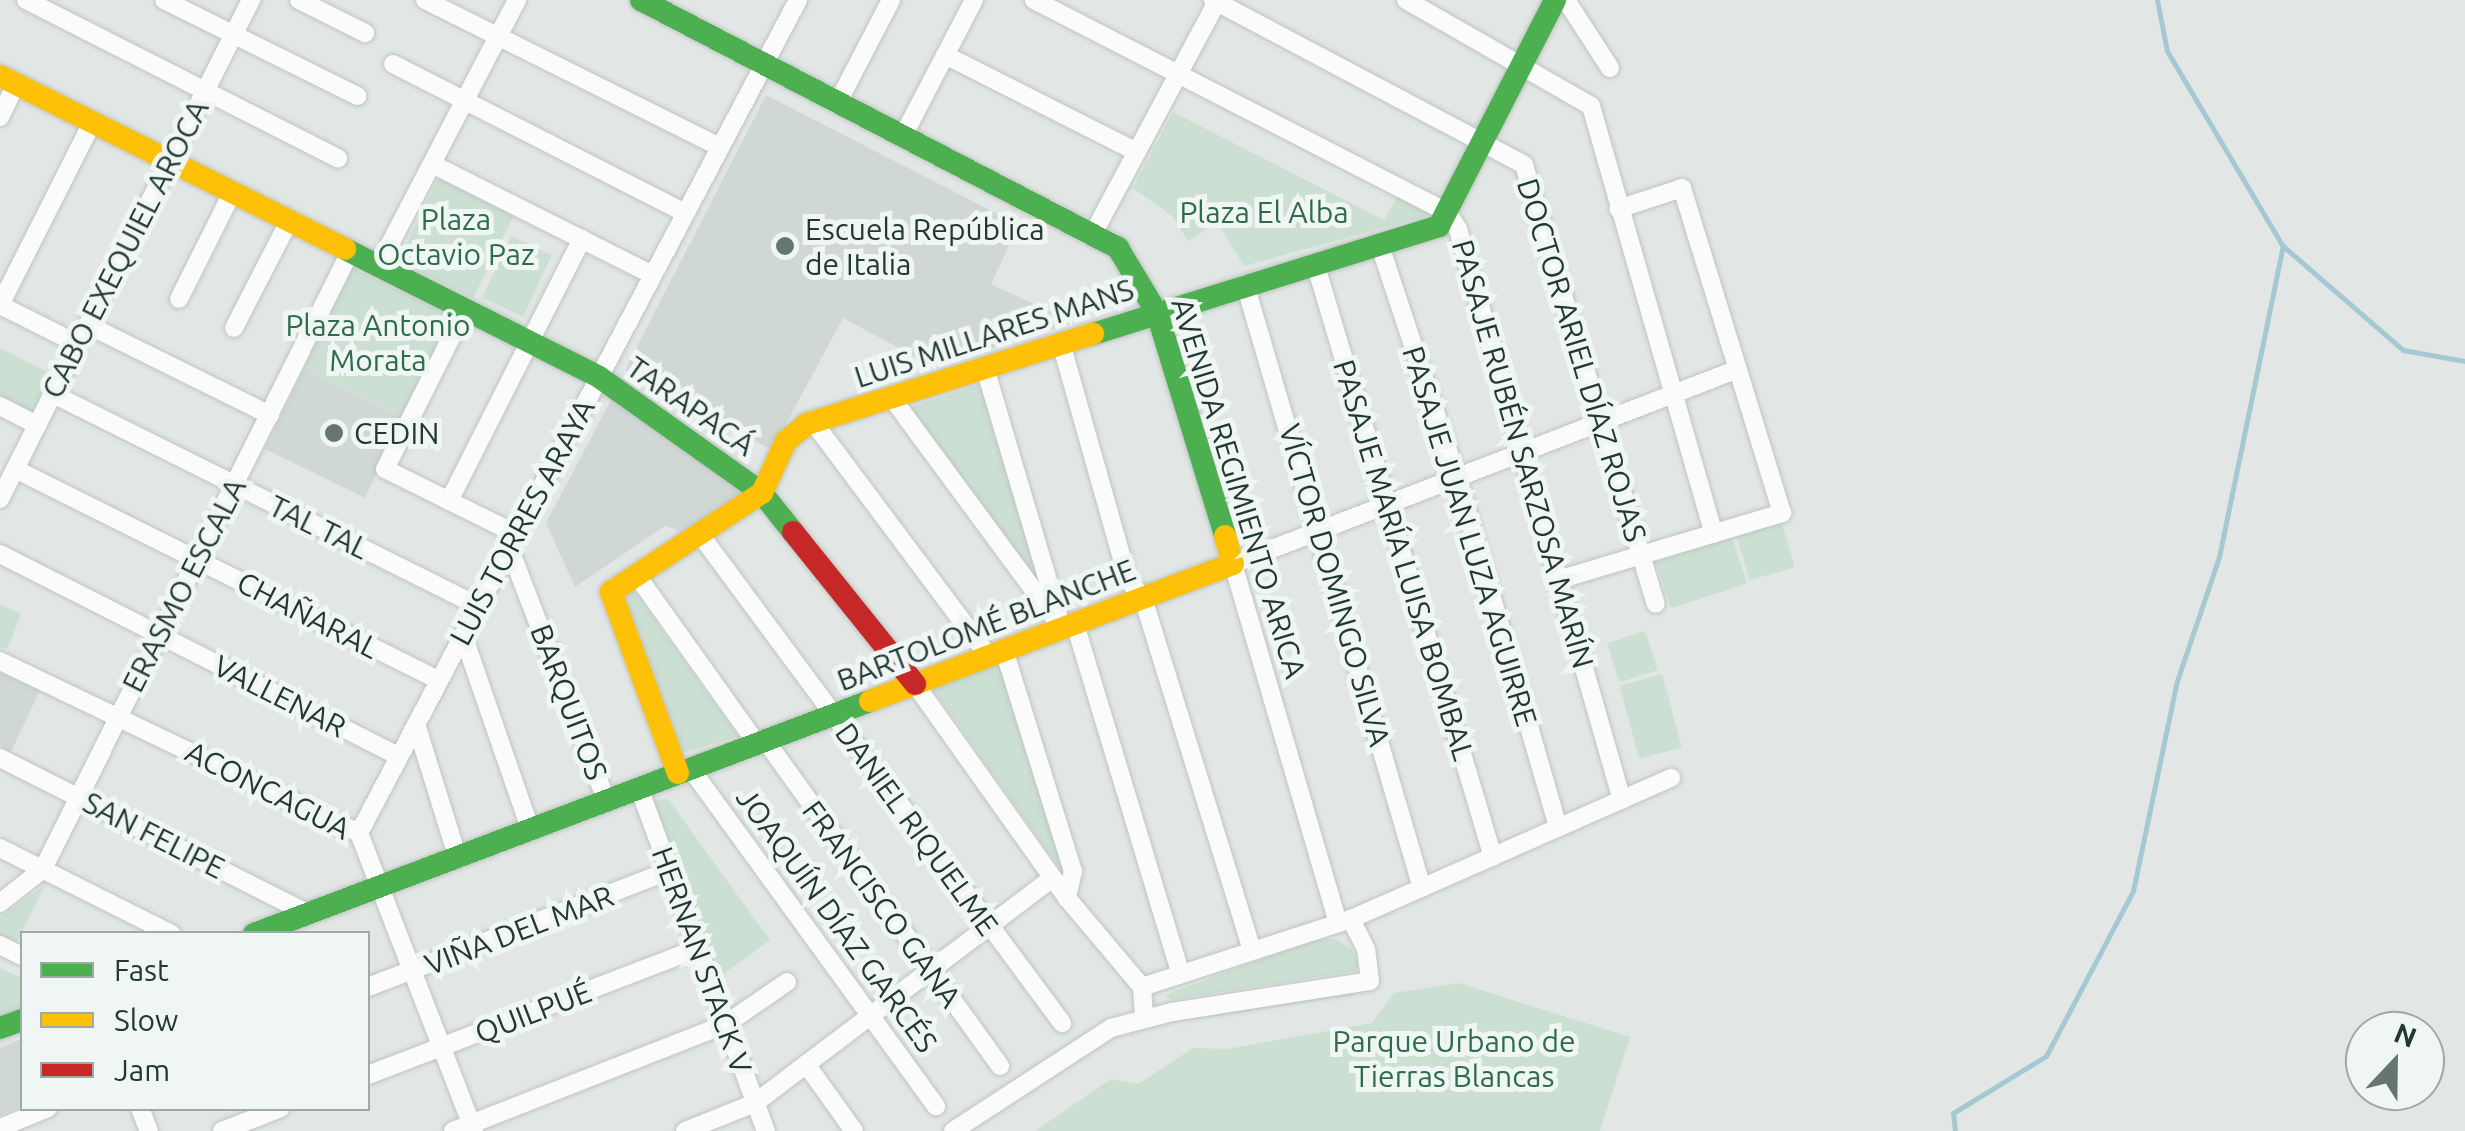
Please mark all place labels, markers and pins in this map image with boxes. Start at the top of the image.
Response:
place label: Escuela República de Italia [805,211,1045,282]
marker: Escuela República de Italia [774,235,796,257]
place label: CEDIN [354,415,439,451]
marker: CEDIN [323,422,345,444]

